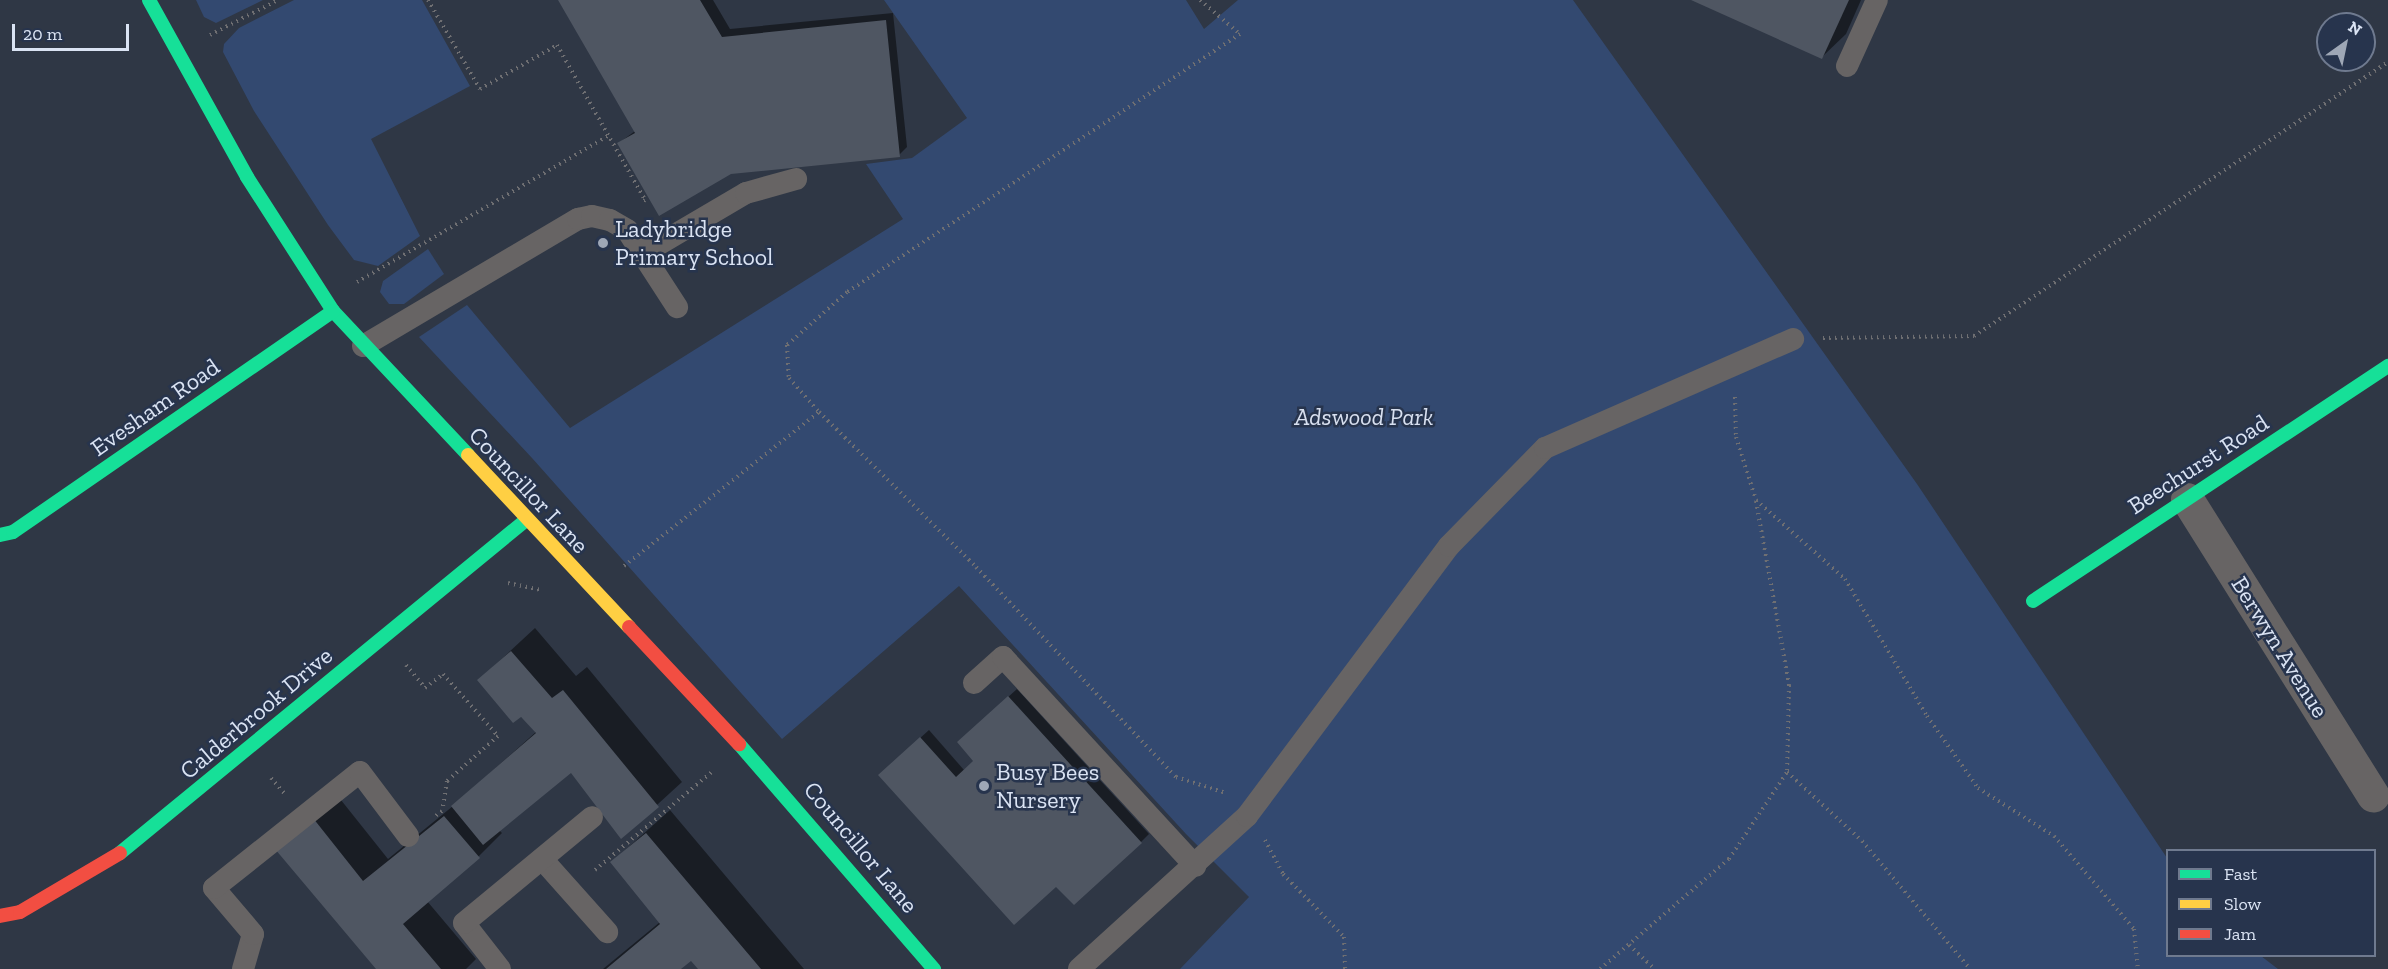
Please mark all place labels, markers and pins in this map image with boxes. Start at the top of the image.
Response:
place label: Ladybridge Primary School [615,215,774,271]
marker: Ladybridge Primary School [596,236,610,250]
place label: Busy Bees Nursery [996,758,1100,814]
marker: Busy Bees Nursery [977,779,991,793]

